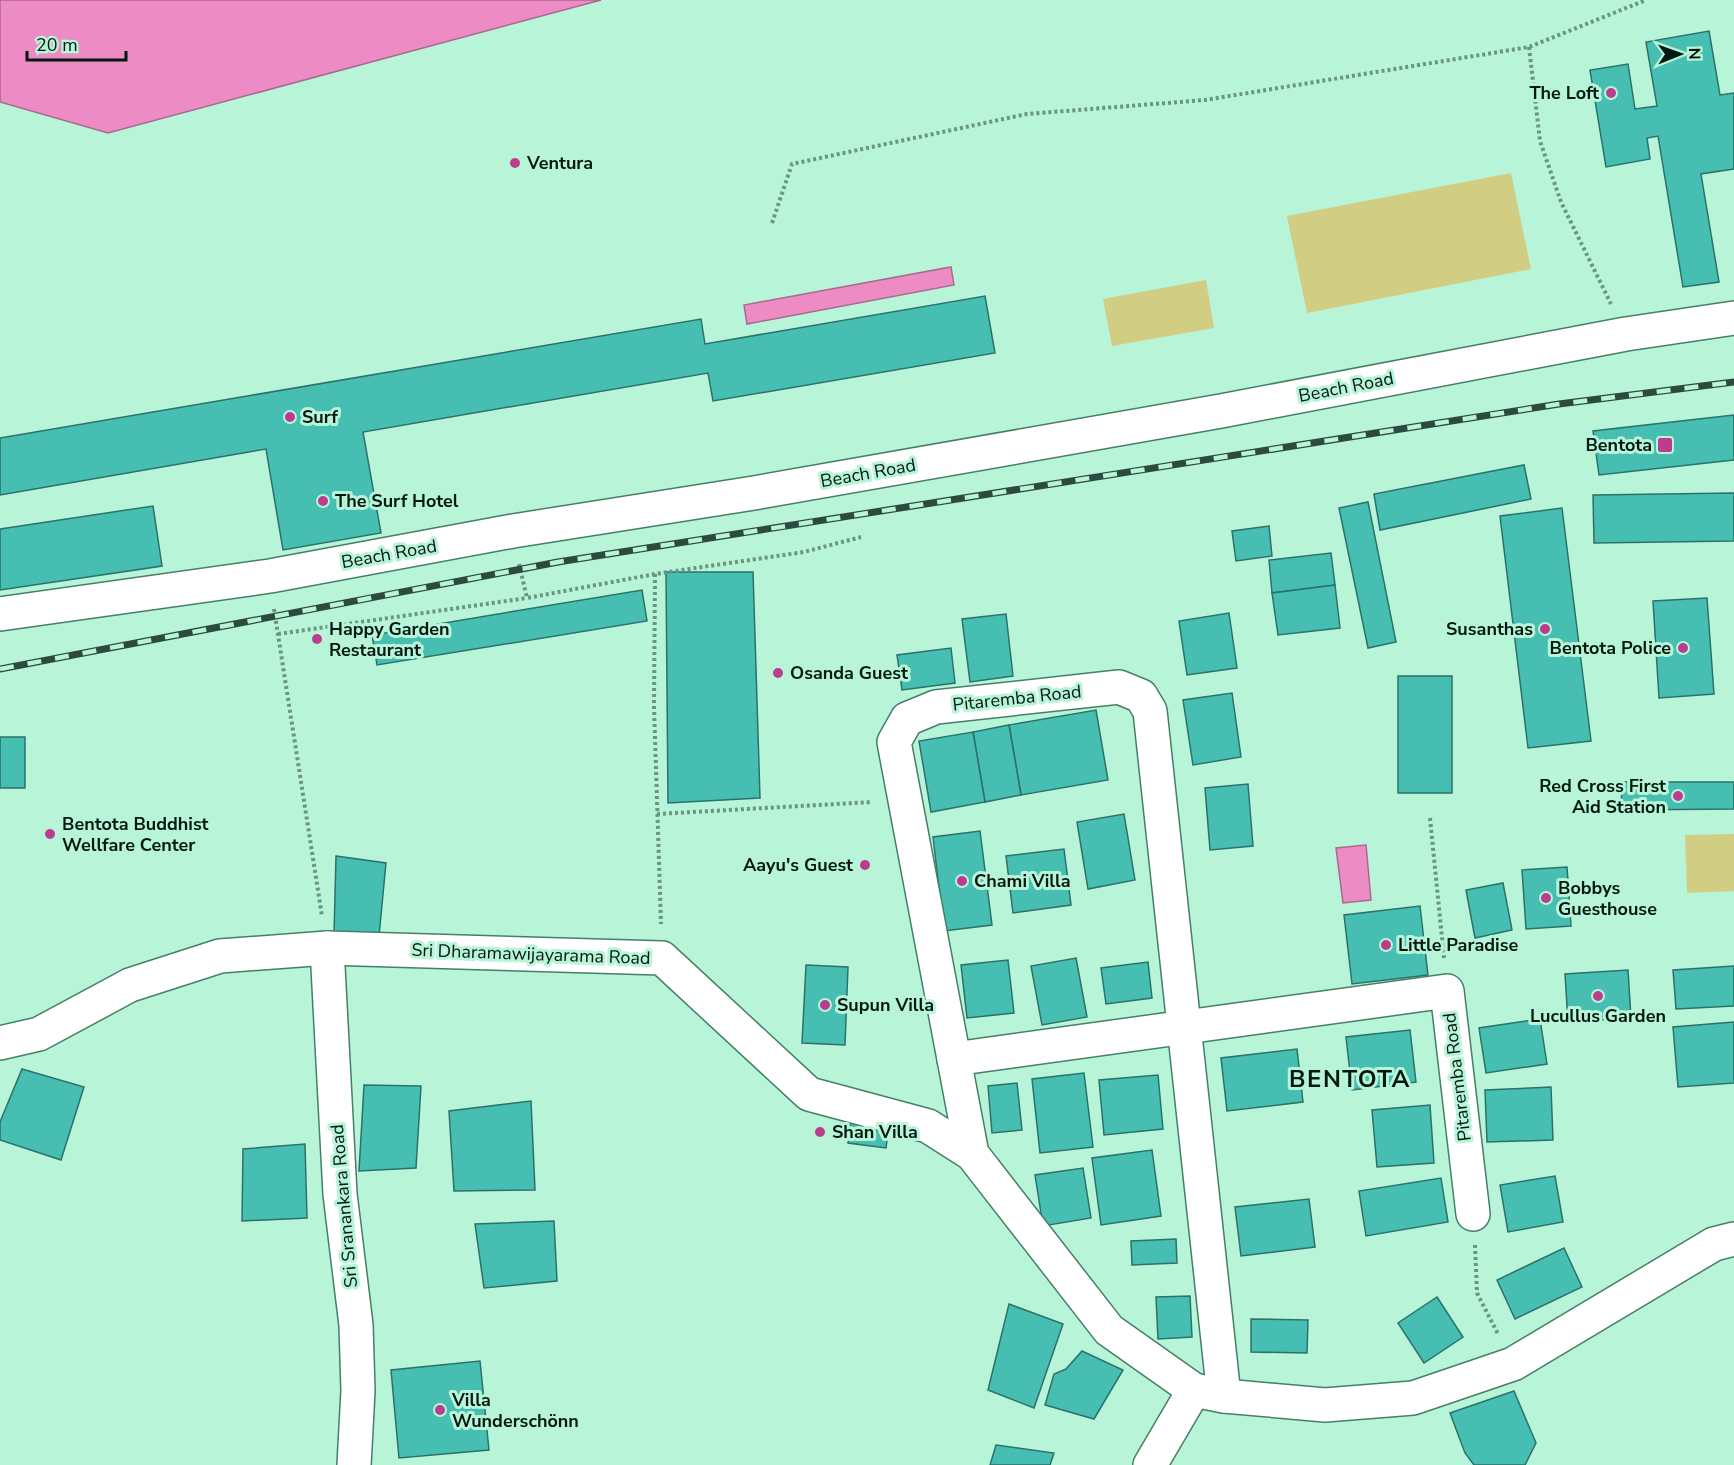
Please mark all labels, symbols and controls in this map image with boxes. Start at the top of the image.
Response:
scale bar [27,24,126,62]
north arrow [1650,24,1710,84]
text: 20 m [36,33,78,57]
text: N [1683,48,1705,60]
place label: The Loft [1529,81,1599,105]
marker: The Loft [1604,86,1618,100]
place label: Ventura [526,151,593,175]
marker: Ventura [508,156,522,170]
street label: Beach Road [1296,366,1396,408]
place label: Surf [302,405,338,429]
marker: Surf [283,410,297,424]
place label: Bentota [1585,433,1652,457]
marker: Bentota [1656,436,1674,454]
street label: Beach Road [818,453,918,493]
place label: The Surf Hotel [335,489,459,513]
marker: The Surf Hotel [316,494,330,508]
street label: Beach Road [339,534,439,574]
place label: Happy Garden Restaurant [329,617,450,662]
place label: Susanthas [1446,617,1533,641]
marker: Susanthas [1538,622,1552,636]
marker: Happy Garden Restaurant [310,632,324,646]
place label: Bentota Police [1550,636,1671,660]
marker: Bentota Police [1676,641,1690,655]
place label: Osanda Guest [790,661,908,685]
marker: Osanda Guest [771,666,785,680]
street label: Pitaremba Road [951,679,1083,717]
place label: Red Cross First Aid Station [1539,774,1666,819]
marker: Red Cross First Aid Station [1671,789,1685,803]
place label: Bentota Buddhist Wellfare Center [62,812,209,857]
marker: Bentota Buddhist Wellfare Center [43,827,57,841]
place label: Aayu's Guest [743,853,853,877]
marker: Aayu's Guest [858,858,872,872]
place label: Chami Villa [974,869,1071,893]
marker: Chami Villa [955,874,969,888]
place label: Bobbys Guesthouse [1558,876,1657,921]
marker: Bobbys Guesthouse [1539,891,1553,905]
place label: Little Paradise [1398,933,1518,957]
street label: Sri Dharamawijayarama Road [411,938,651,970]
marker: Little Paradise [1379,938,1393,952]
marker: Lucullus Garden [1591,989,1605,1003]
place label: Supun Villa [837,993,934,1017]
marker: Supun Villa [818,998,832,1012]
place label: Lucullus Garden [1530,1004,1666,1028]
street label: Pitaremba Road [1437,1011,1477,1143]
district label: BENTOTA [1289,1063,1411,1095]
place label: Shan Villa [832,1120,918,1144]
street label: Sri Sranankara Road [325,1123,363,1289]
marker: Shan Villa [813,1125,827,1139]
place label: Villa Wunderschönn [451,1388,579,1433]
marker: Villa Wunderschönn [433,1403,447,1417]

